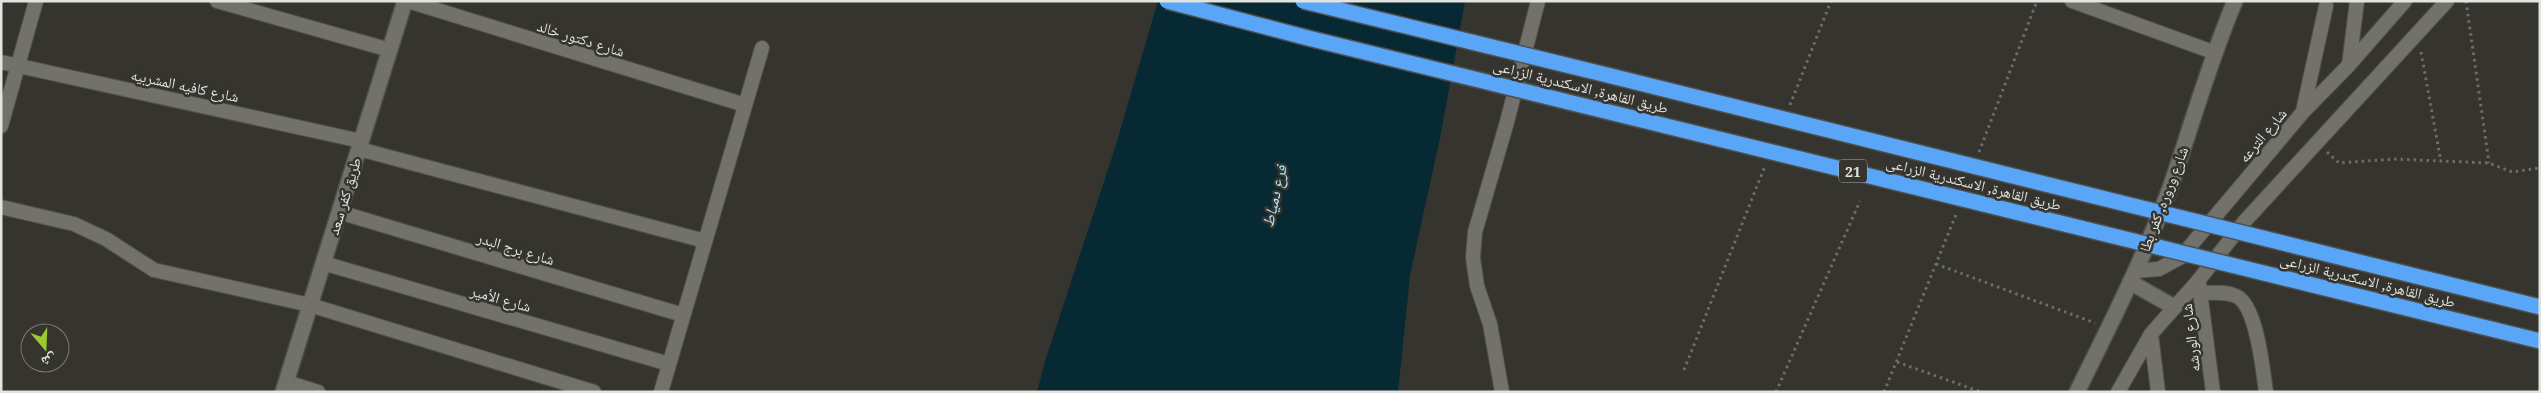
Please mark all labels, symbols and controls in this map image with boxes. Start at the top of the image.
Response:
street label: شارع دكتور خالد [534,15,627,62]
street label: طريق القاهرة, الاسكندرية الزراعى [1491,55,1671,118]
street label: شارع كافيه المشربيه [129,64,241,107]
street label: شارع الترعه [2233,104,2291,167]
street label: شارع وروره, كفر بطا [2134,143,2193,255]
street label: طريق القاهرة, الاسكندرية الزراعى [1884,152,2064,215]
street label: طريق كفر سعد [323,155,366,237]
road number: 21 [1839,160,1867,182]
water label: فرع دمياط [1256,162,1292,229]
street label: شارع برج البدر [474,226,557,270]
street label: طريق القاهرة, الاسكندرية الزراعى [2278,249,2458,312]
street label: شارع الأمير [467,280,534,317]
street label: شارع الورشه [2176,302,2205,373]
north arrow [20,323,70,373]
text: ش [39,349,60,372]

